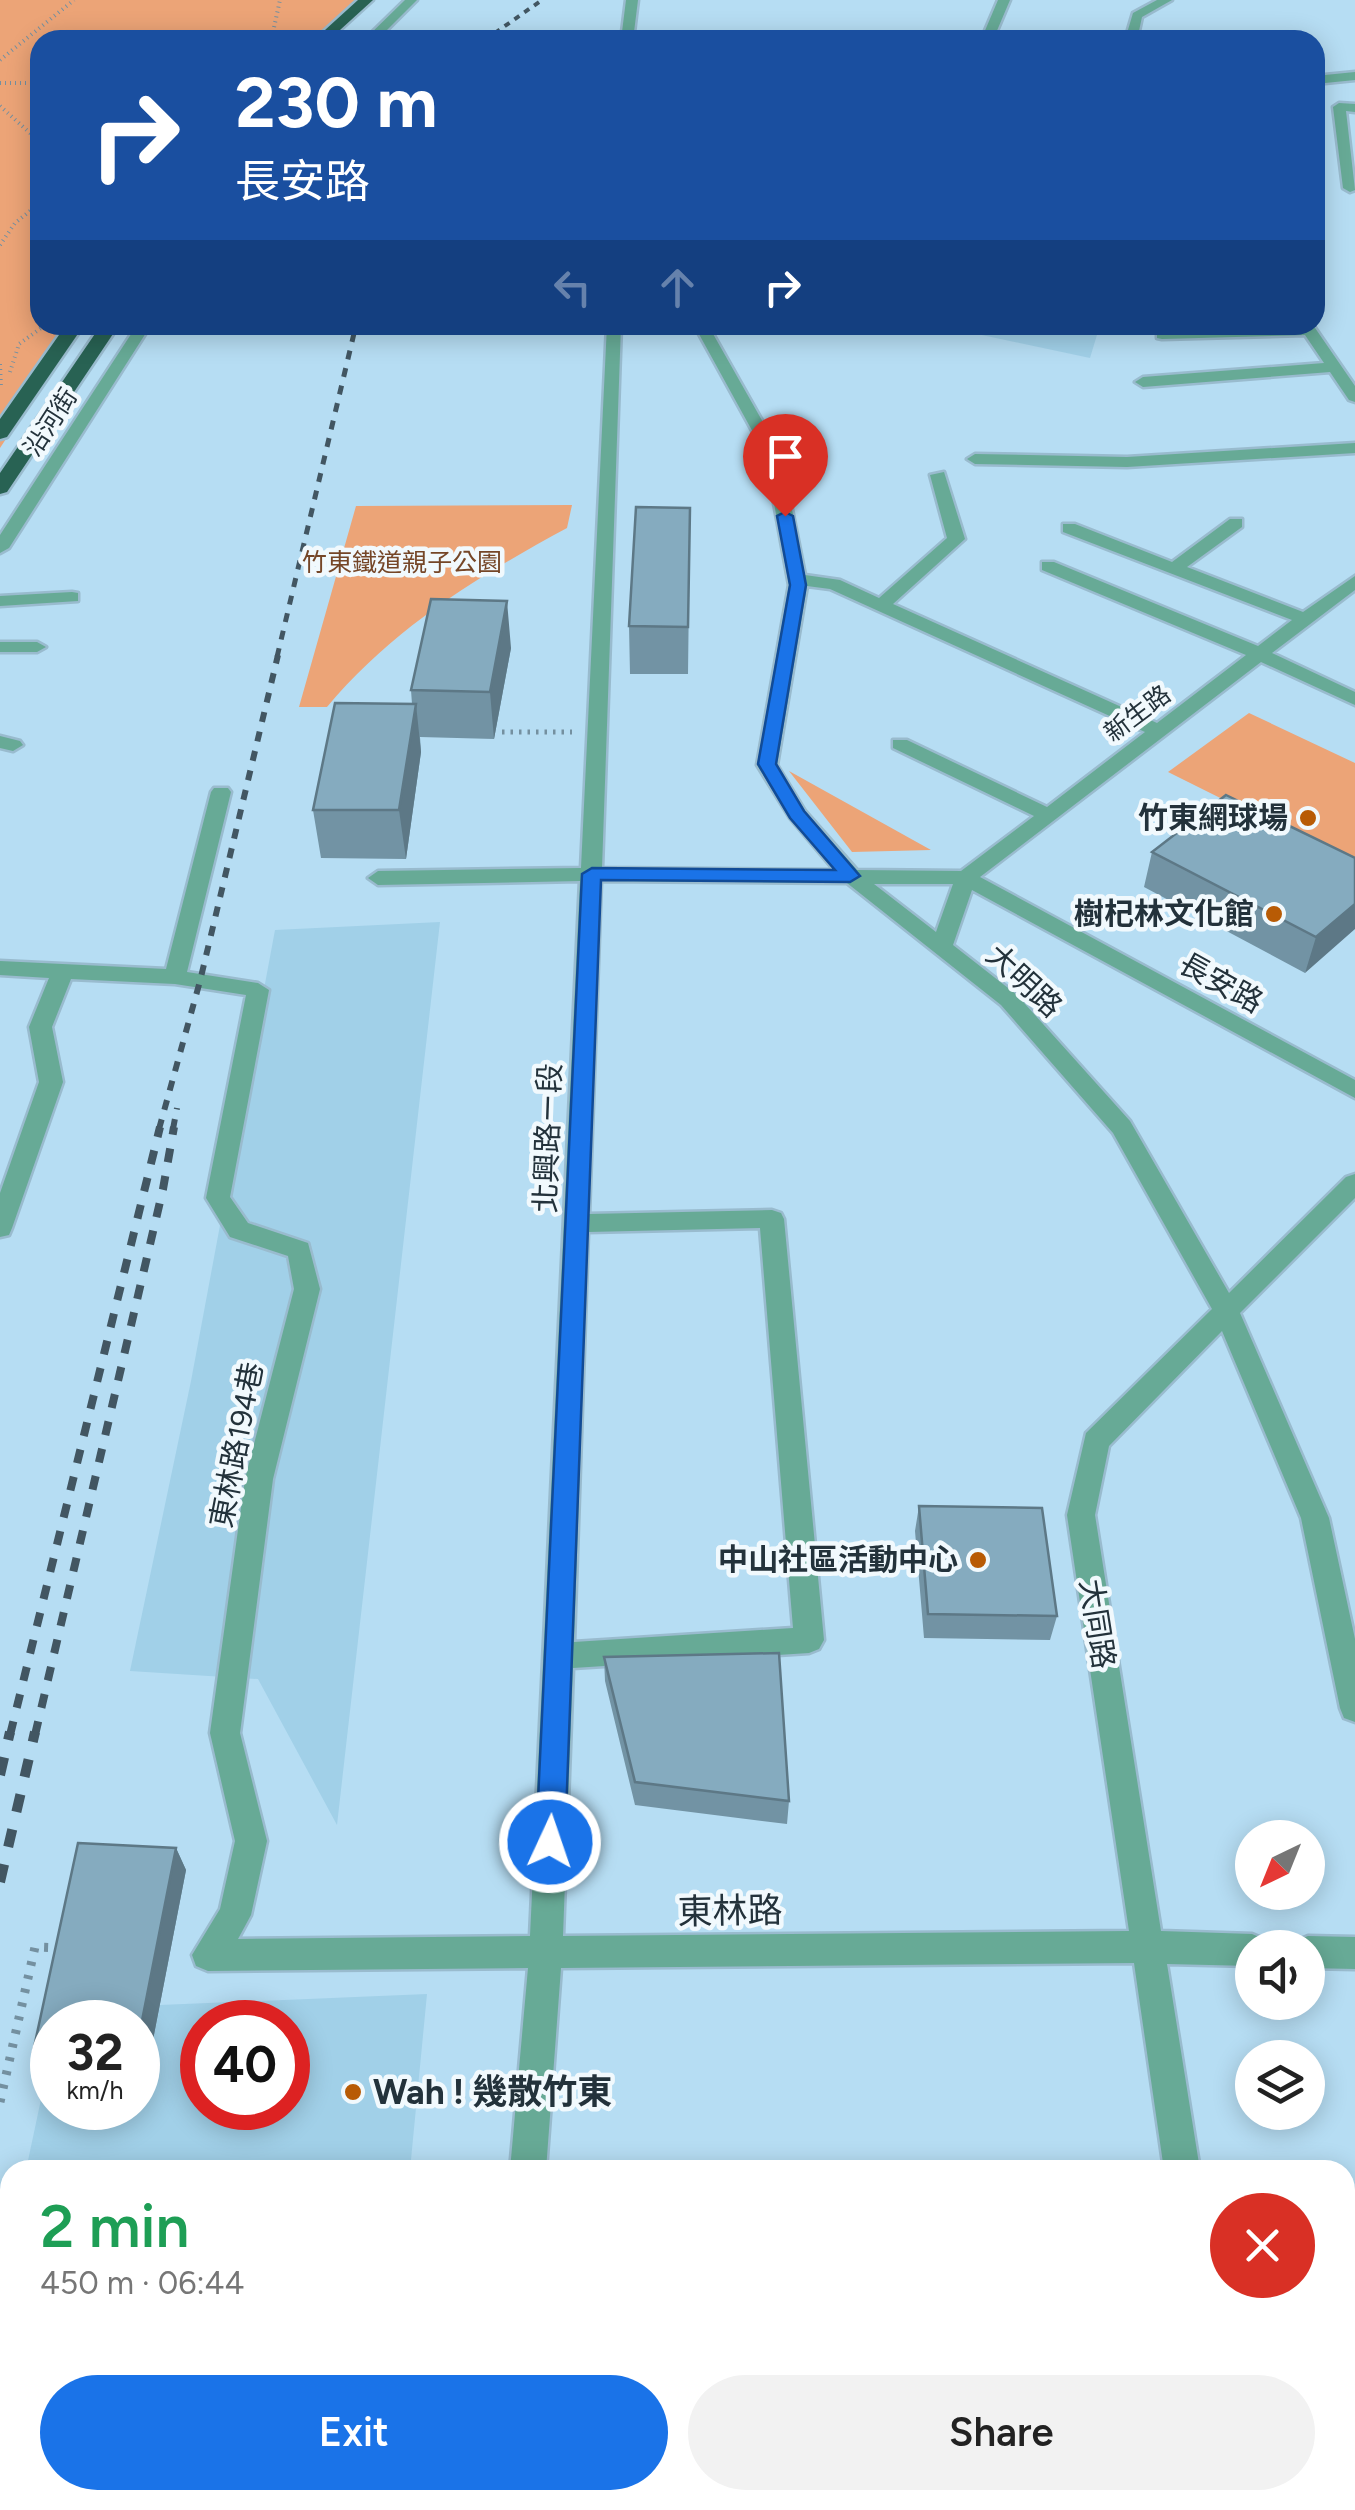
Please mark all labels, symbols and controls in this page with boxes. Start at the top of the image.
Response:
text: 230 m [235,60,438,145]
icon: right [70,70,200,200]
text: 長安路 [235,154,370,208]
icon: left [545,260,600,315]
icon: ahead [650,260,705,315]
icon: right [755,260,810,315]
street label: 沿河街 [17,382,83,462]
pin [743,414,828,517]
icon: arrive [758,429,813,484]
park label: 竹東鐵道親子公園 [302,547,502,577]
street label: 新生路 [1098,678,1176,748]
place label: 竹東網球場 [1138,799,1288,836]
marker: 竹東網球場 [1297,807,1319,829]
place label: 樹杞林文化館 [1074,895,1254,932]
marker: 樹杞林文化館 [1263,903,1285,925]
street label: 大明路 [979,936,1070,1025]
street label: 長安路 [1173,945,1270,1021]
street label: 北興路ㄧ段 [526,1062,569,1214]
street label: 東林路194巷 [202,1359,271,1531]
place label: 中山社區活動中心 [718,1541,958,1578]
marker: 中山社區活動中心 [967,1549,989,1571]
street label: 大同路 [1072,1577,1123,1671]
position arrow [498,1790,602,1894]
north arrow [1235,1820,1325,1910]
map controls [1235,1820,1325,2130]
street label: 東林路 [677,1889,783,1933]
button: sound [1235,1930,1325,2020]
speed limit sign: 40 [180,2000,310,2130]
text: 32 [67,2022,123,2083]
button: layers [1235,2040,1325,2130]
place label: Wah ! 幾散竹東 [373,2071,612,2113]
text: km/h [66,2075,124,2105]
marker: Wah ! 幾散竹東 [342,2081,364,2103]
text: 2 min [40,2190,189,2262]
button: close [1210,2193,1315,2298]
text: 450 m · 06:44 [40,2264,244,2302]
button: Exit [40,2375,668,2490]
button: Share [688,2375,1315,2490]

